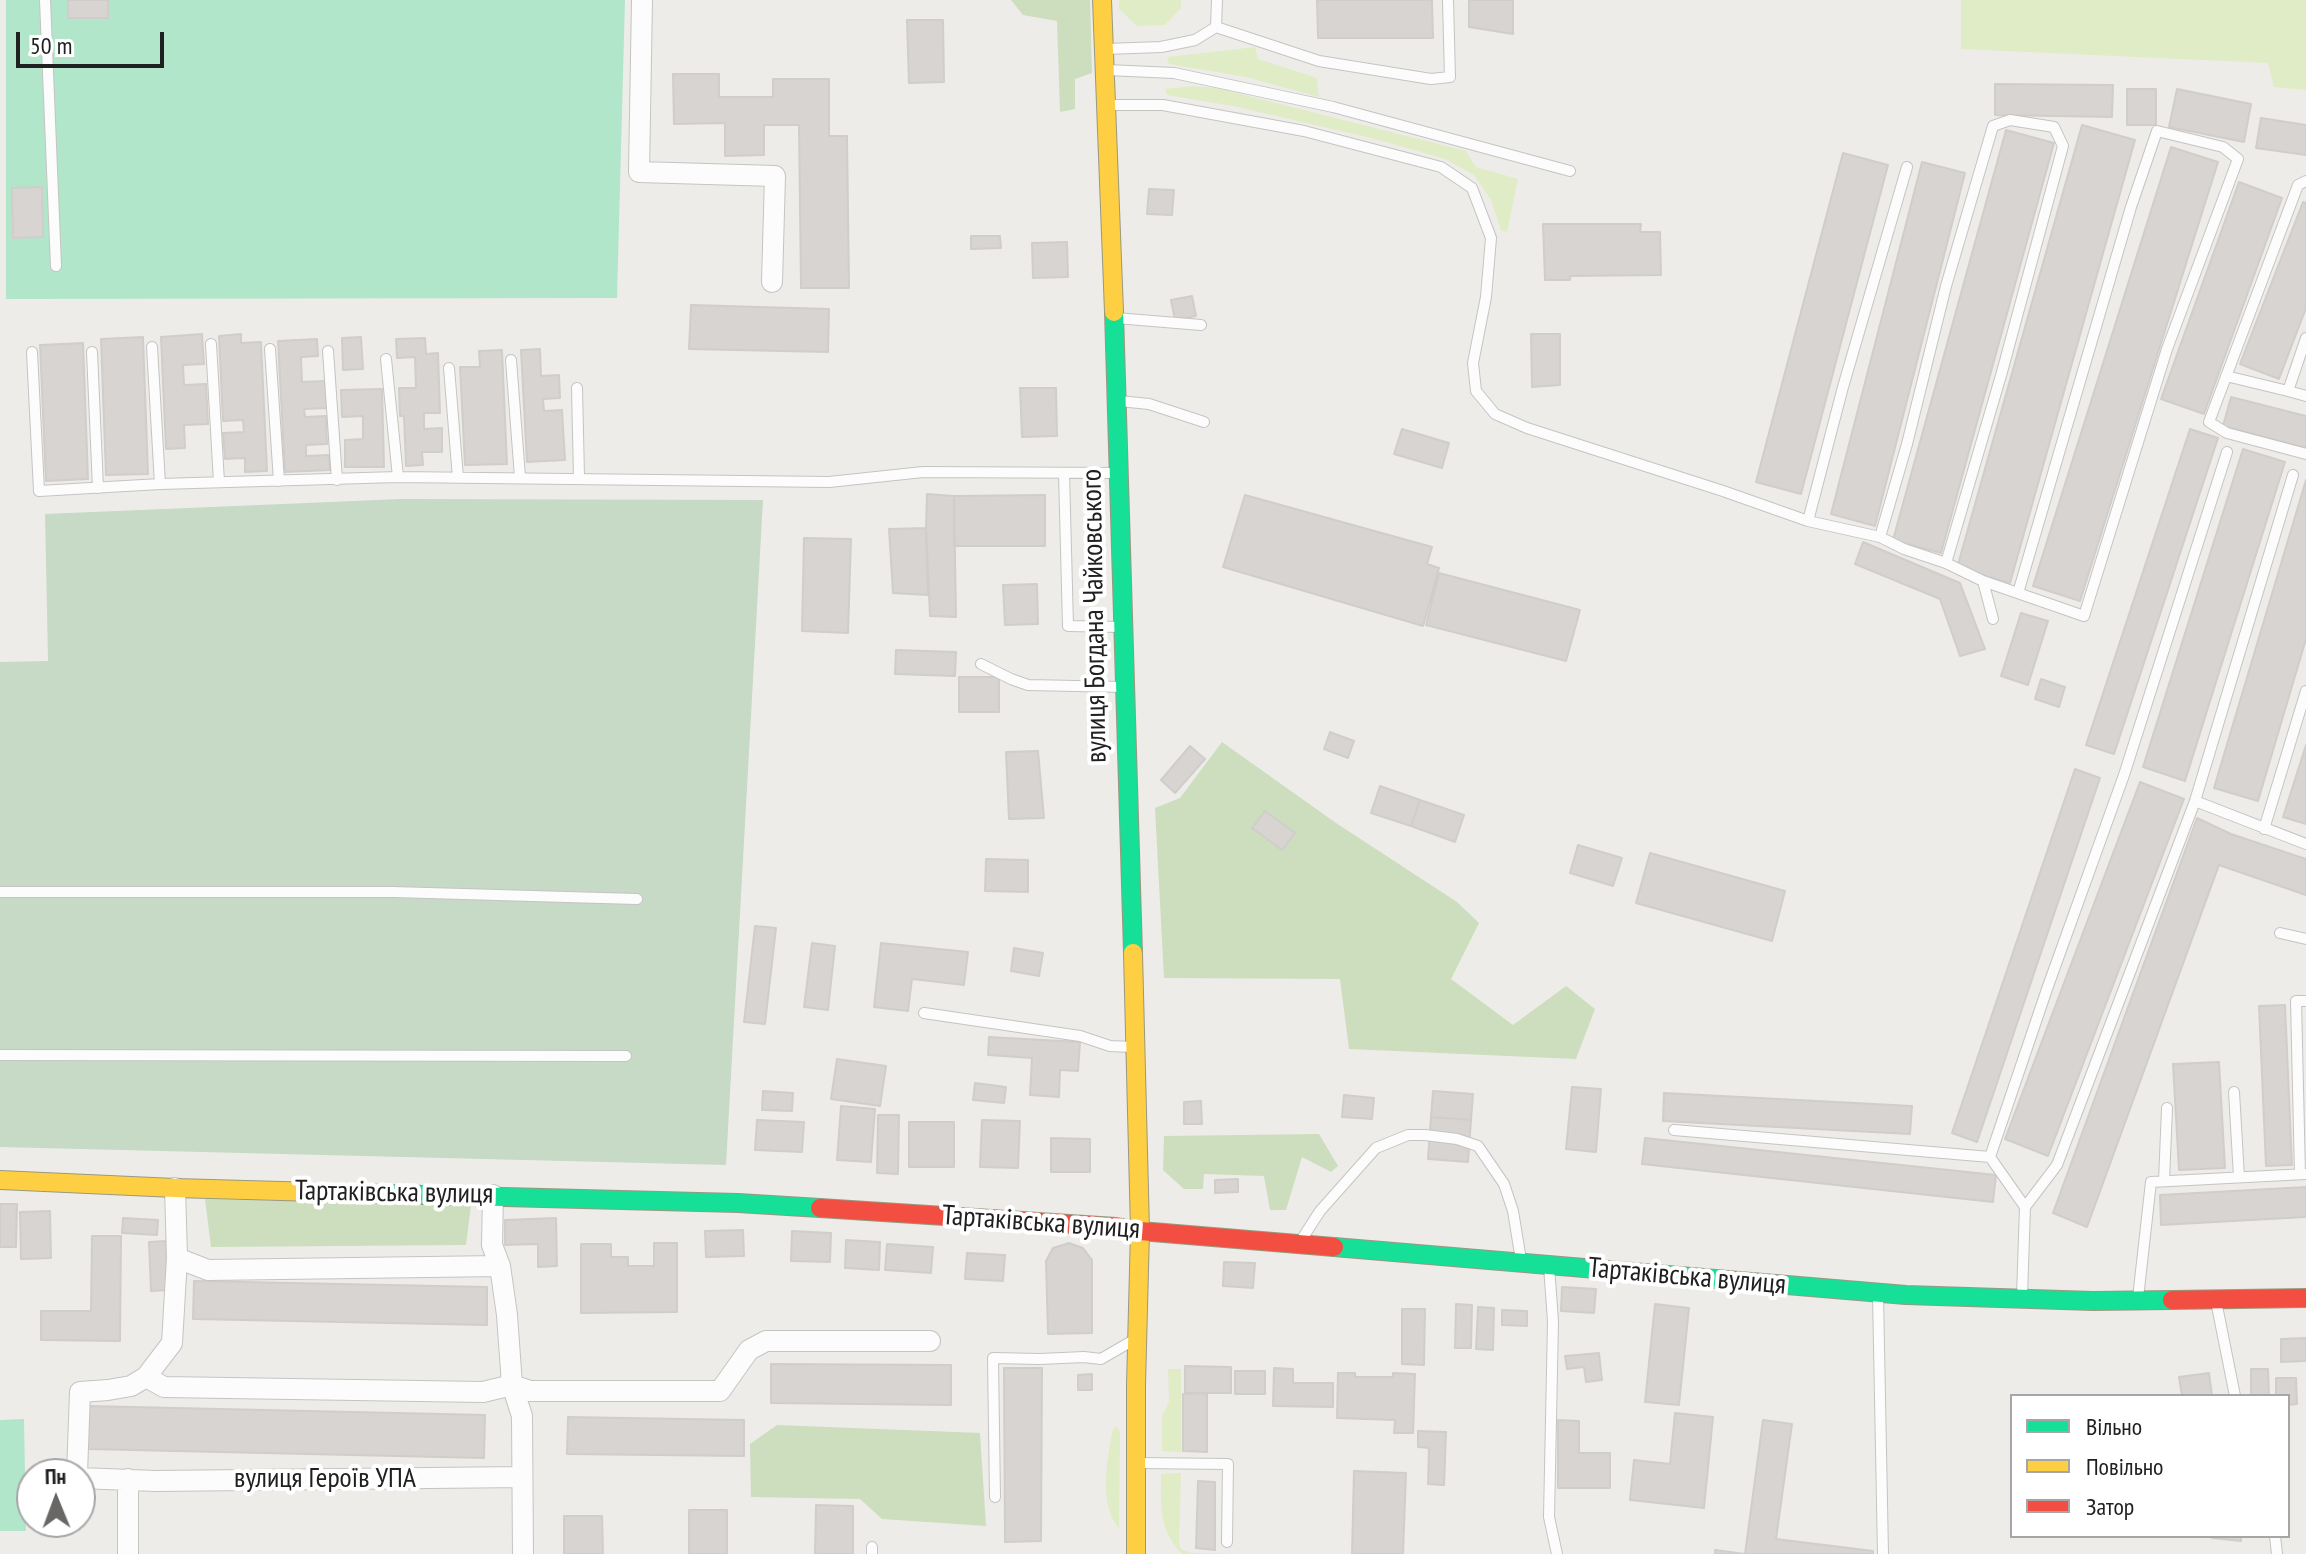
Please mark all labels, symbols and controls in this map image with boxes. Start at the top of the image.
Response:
scale bar [20,16,168,66]
text: 50 m [30,30,72,61]
street label: вулиця Богдана Чайковського [1076,469,1114,763]
street label: Тартаківська вулиця [295,1174,493,1212]
street label: Тартаківська вулиця [941,1199,1141,1247]
street label: Тартаківська вулиця [1587,1252,1787,1302]
legend [2010,1394,2290,1538]
text: Вільно [2086,1411,2142,1442]
text: Повільно [2086,1451,2163,1482]
north arrow [16,1458,96,1538]
text: Пн [45,1462,66,1490]
street label: вулиця Героїв УПА [234,1462,416,1496]
text: Затор [2086,1491,2134,1522]

